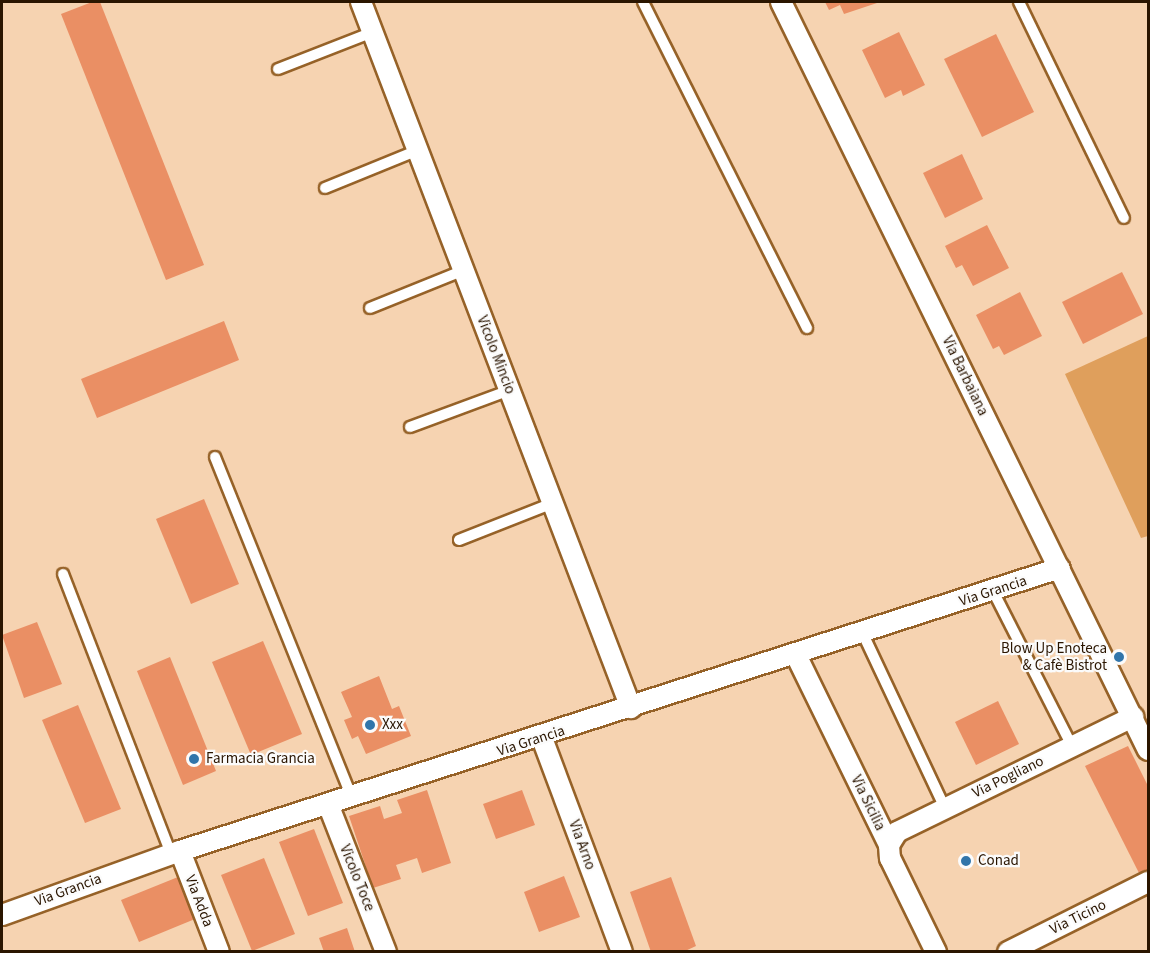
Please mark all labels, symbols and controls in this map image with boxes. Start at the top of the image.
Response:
street label: Vicolo Mincio [473,313,519,397]
street label: Via Barbaiana [938,333,992,419]
street label: Via Grancia [957,572,1029,610]
place label: Blow Up Enoteca & Cafè Bistrot [1001,639,1107,674]
marker: Blow Up Enoteca & Cafè Bistrot [1112,650,1126,664]
place label: Xxx [382,716,403,734]
marker: Xxx [363,718,377,732]
street label: Via Grancia [495,722,567,760]
place label: Farmacia Grancia [206,750,315,768]
marker: Farmacia Grancia [187,752,201,766]
street label: Via Pogliano [969,752,1047,802]
street label: Via Sicilia [847,772,889,834]
street label: Via Arno [565,818,599,872]
street label: Vicolo Toce [336,842,378,914]
place label: Conad [978,852,1019,870]
marker: Conad [959,854,973,868]
street label: Via Grancia [32,870,104,910]
street label: Via Adda [181,872,217,930]
street label: Via Ticino [1047,896,1109,938]

